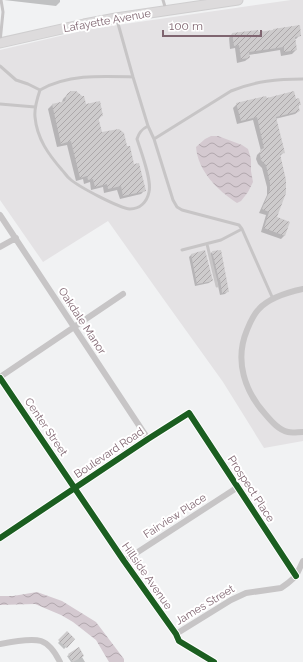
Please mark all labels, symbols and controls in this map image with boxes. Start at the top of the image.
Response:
street label: Lafayette Avenue [62,7,152,35]
scale bar [163,12,261,38]
text: 100 m [169,19,203,33]
street label: Oakdale Manor [56,285,109,357]
street label: Center Street [22,395,70,459]
street label: Boulevard Road [72,425,146,481]
street label: Prospect Place [225,453,278,525]
street label: Fairview Place [141,491,209,541]
street label: Hillside Avenue [119,540,175,612]
street label: James Street [173,582,237,628]

